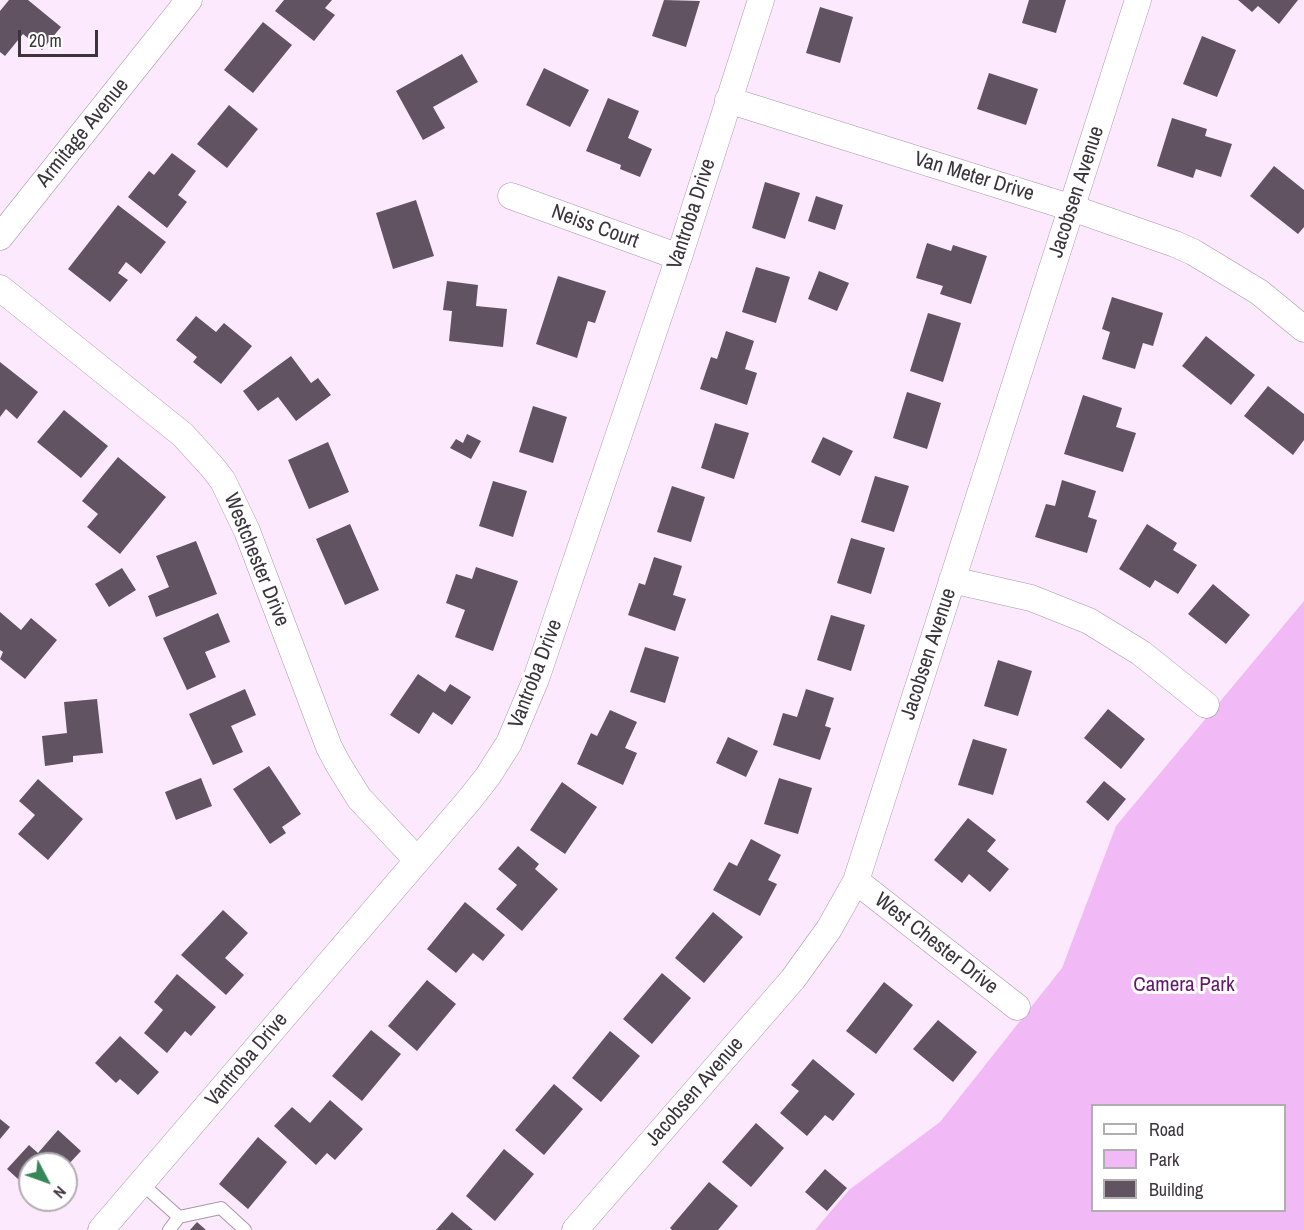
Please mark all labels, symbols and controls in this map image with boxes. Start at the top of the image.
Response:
scale bar [21,18,100,56]
text: 20 m [29,28,62,53]
street label: Armitage Avenue [31,73,135,193]
street label: Jacobsen Avenue [1044,123,1110,261]
street label: Van Meter Drive [911,147,1037,207]
street label: Vantroba Drive [662,156,722,272]
street label: Neiss Court [548,200,642,254]
street label: Westchester Drive [218,490,294,630]
street label: Jacobsen Avenue [896,585,962,723]
street label: Vantroba Drive [504,616,568,732]
street label: West Chester Drive [869,888,1003,1000]
park label: Camera Park [1133,972,1235,998]
street label: Vantroba Drive [201,1008,293,1112]
street label: Jacobsen Avenue [641,1032,749,1152]
legend [1091,1104,1286,1212]
text: Road [1149,1117,1184,1142]
text: Park [1149,1147,1179,1172]
north arrow [18,1152,78,1212]
text: Building [1149,1177,1203,1202]
text: N [49,1182,71,1203]

